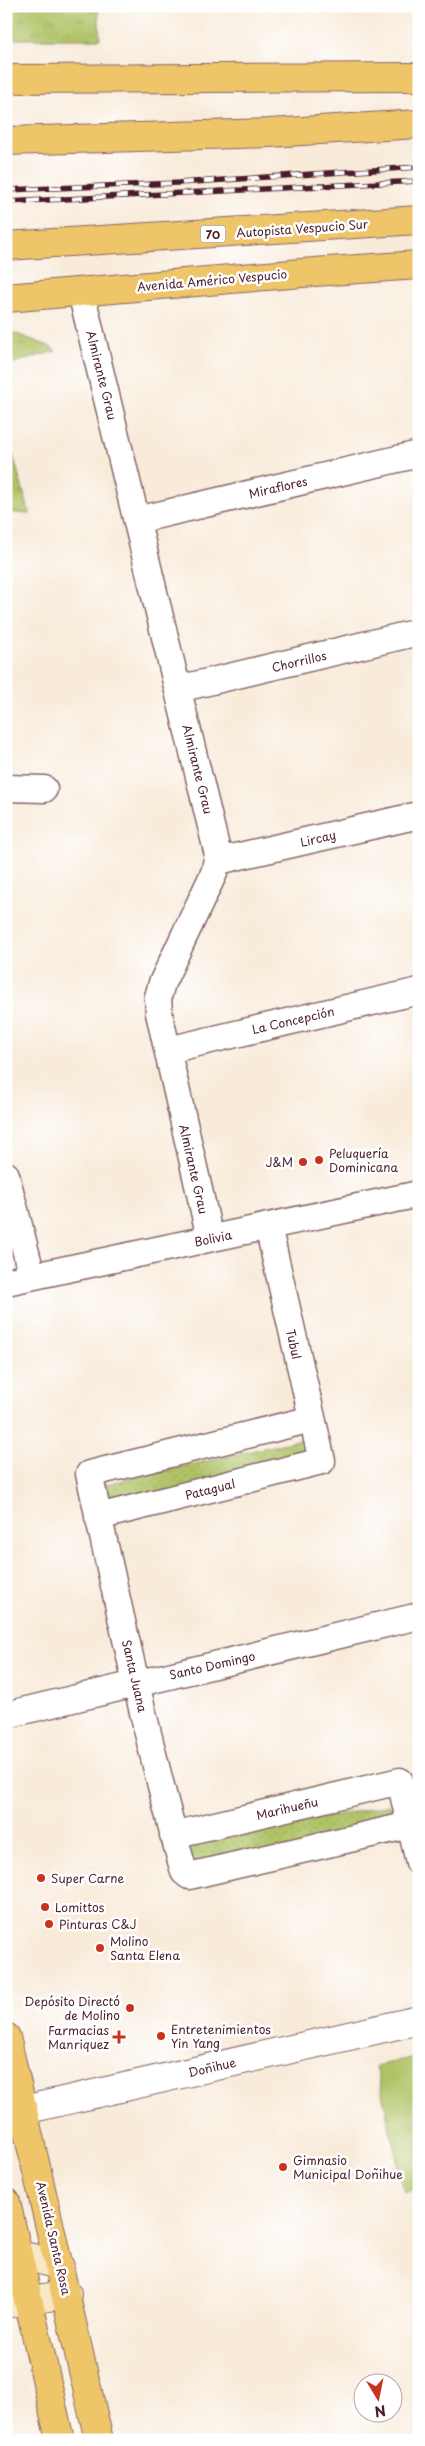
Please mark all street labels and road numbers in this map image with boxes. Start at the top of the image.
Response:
street label: Autopista Vespucio Sur [236,214,369,242]
road number: 70 [200,225,226,242]
street label: Avenida Américo Vespucio [136,264,288,296]
street label: Almirante Grau [82,328,122,422]
street label: Miraflores [247,471,310,502]
street label: Chorrillos [270,646,329,676]
street label: Almirante Grau [178,722,218,816]
street label: Lircay [298,825,338,851]
street label: La Concepción [250,1002,336,1038]
street label: Almirante Grau [175,1122,213,1216]
street label: Bolivia [192,1225,234,1251]
street label: Tubul [282,1327,306,1361]
street label: Patagual [183,1474,237,1504]
street label: Santa Juana [118,1638,152,1715]
street label: Santo Domingo [167,1646,257,1684]
street label: Marihueñu [254,1792,320,1824]
street label: Doñihue [186,2053,238,2081]
street label: Avenida Santa Rosa [32,2179,76,2297]

